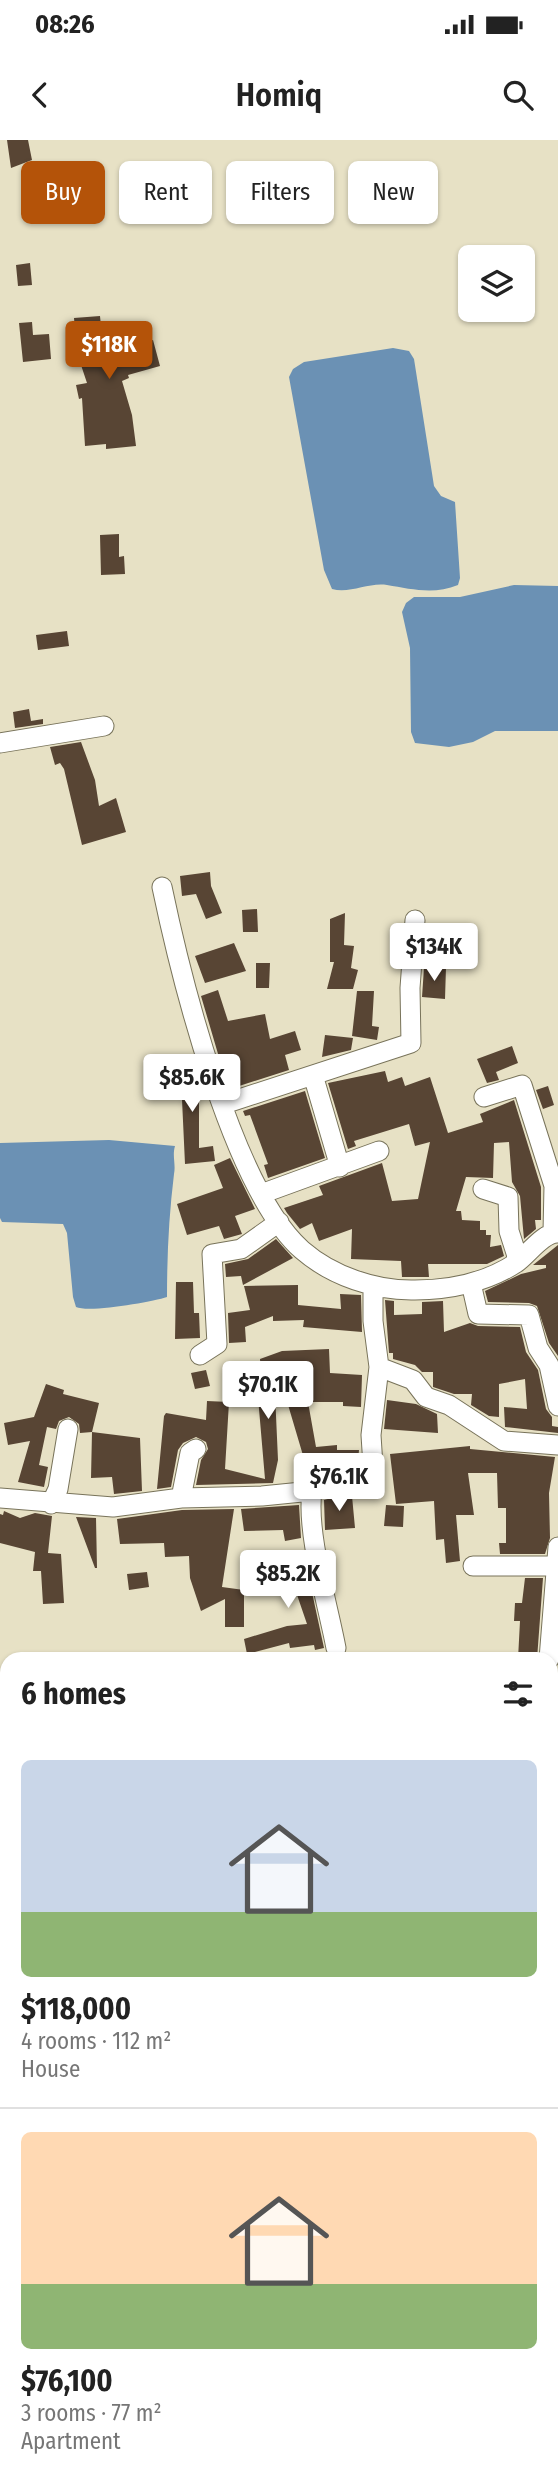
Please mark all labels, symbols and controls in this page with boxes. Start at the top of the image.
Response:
text: 08:26 [35,9,95,40]
icon: back [21,76,59,114]
text: Homiq [236,76,322,114]
icon: search [499,76,537,114]
chip: Buy [21,161,105,224]
chip: Rent [119,161,212,224]
chip: Filters [226,161,334,224]
chip: New [348,161,438,224]
map controls [458,245,535,322]
button: layers [458,245,535,322]
pin: $118K [60,322,158,381]
text: $118K [81,330,137,358]
pin: $134K [385,924,483,983]
text: $134K [406,932,462,960]
pin: $85.6K [135,1054,249,1114]
text: $85.6K [159,1063,225,1091]
pin: $70.1K [211,1362,325,1421]
text: $70.1K [238,1370,298,1398]
pin: $76.1K [282,1454,396,1513]
text: $76.1K [310,1462,368,1490]
pin: $85.2K [231,1550,345,1610]
text: $85.2K [256,1559,320,1587]
icon: filters [499,1675,537,1713]
text: 6 homes [21,1676,126,1712]
icon: home [216,1806,342,1932]
text: $118,000 [21,1991,131,2027]
text: 4 rooms · 112 m² [21,2027,171,2055]
text: House [21,2055,80,2083]
icon: home [216,2178,342,2304]
text: $76,100 [21,2363,113,2399]
text: 3 rooms · 77 m² [21,2399,162,2427]
text: Apartment [21,2427,121,2455]

